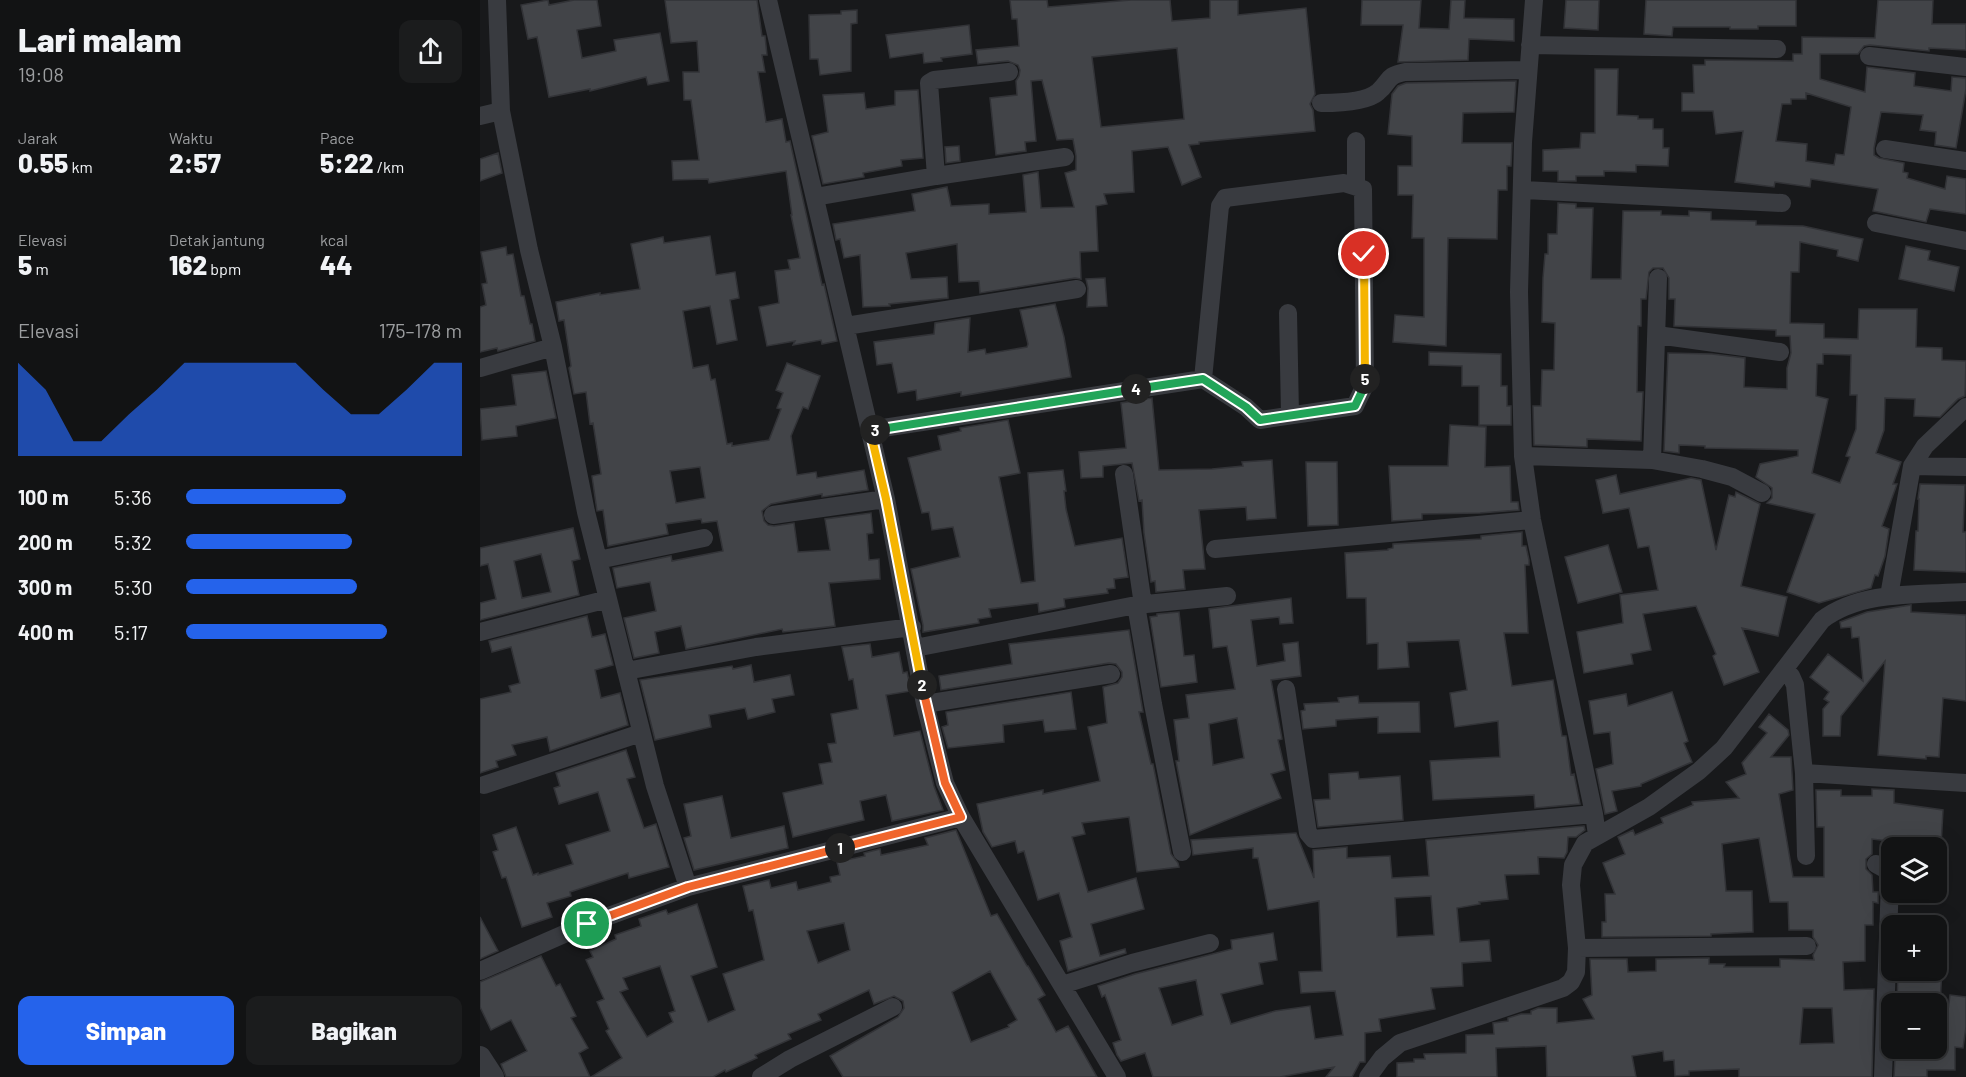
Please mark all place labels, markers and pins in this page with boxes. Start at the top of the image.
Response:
pin [1338,228,1389,279]
pin: 5 [1350,364,1380,394]
pin: 4 [1121,374,1151,404]
pin: 3 [860,415,890,445]
pin: 2 [907,670,937,700]
pin: 1 [825,833,855,863]
pin [561,898,612,949]

